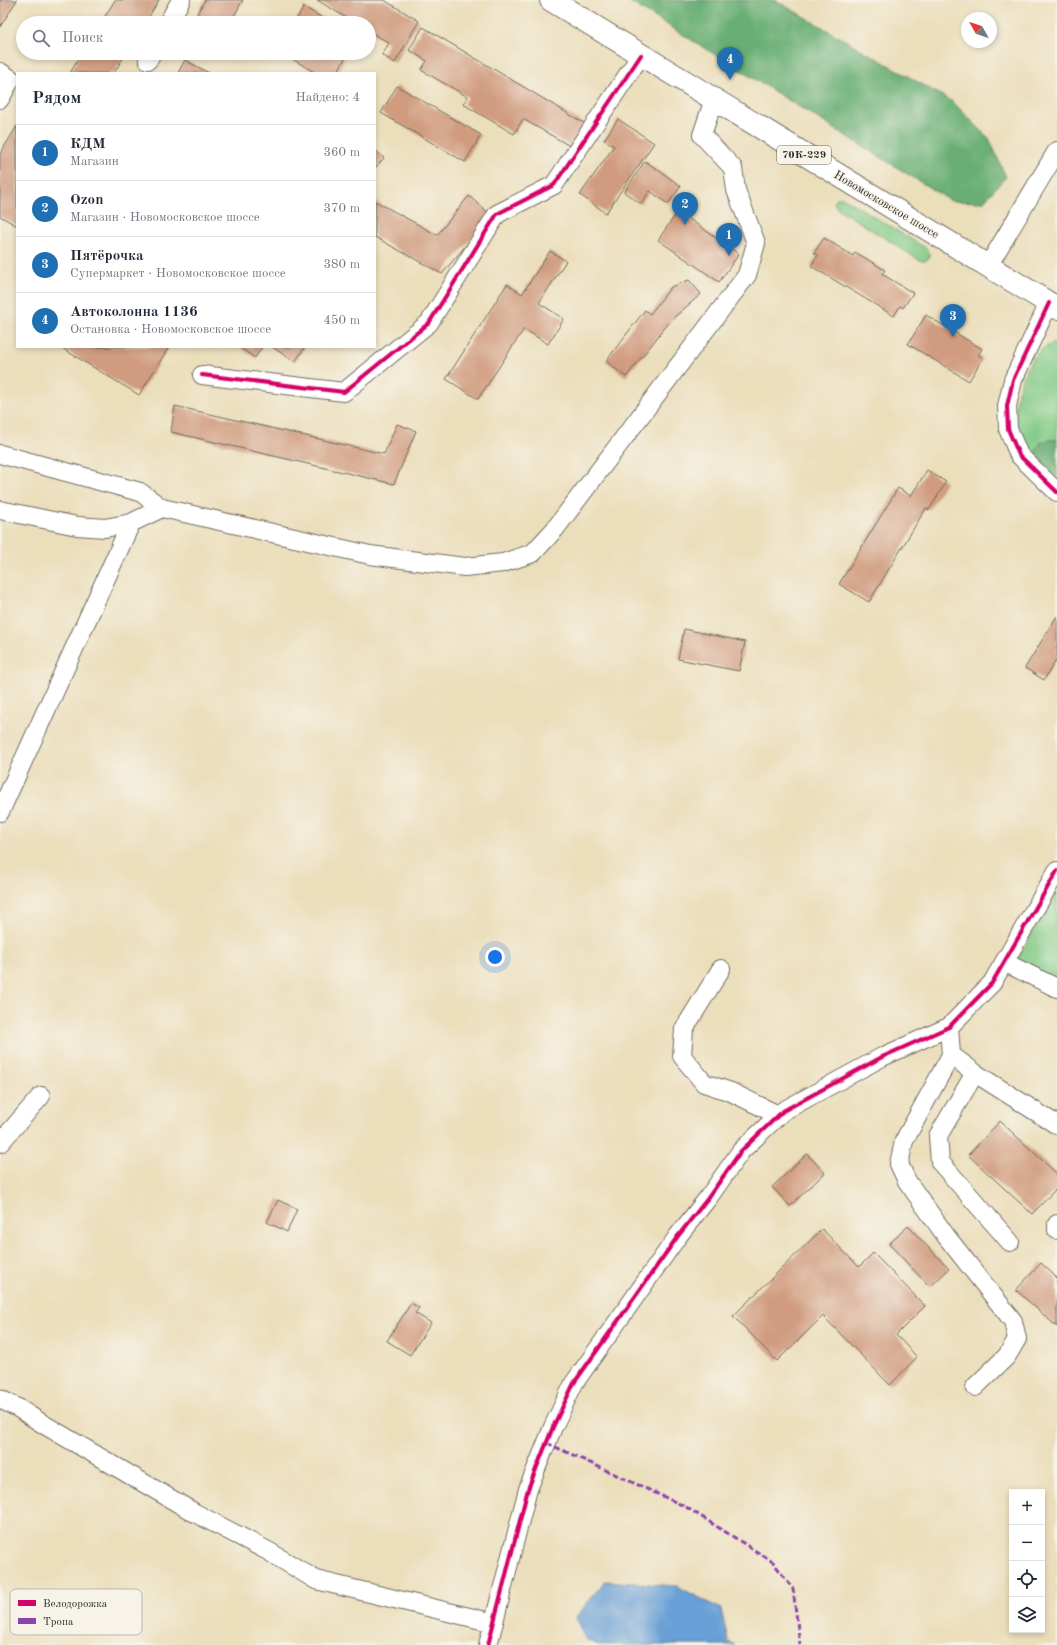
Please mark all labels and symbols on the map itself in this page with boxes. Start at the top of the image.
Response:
north arrow [961,12,997,48]
pin: 4 [717,47,743,80]
road number: 70К-229 [777,146,831,164]
street label: Новомосковское шоссе [831,169,941,241]
pin: 2 [672,192,698,225]
pin: 1 [716,223,742,256]
pin: 3 [940,304,966,337]
your location [485,947,505,967]
legend [10,1589,142,1635]
text: Велодорожка [43,1599,108,1610]
text: Тропа [43,1617,74,1628]

